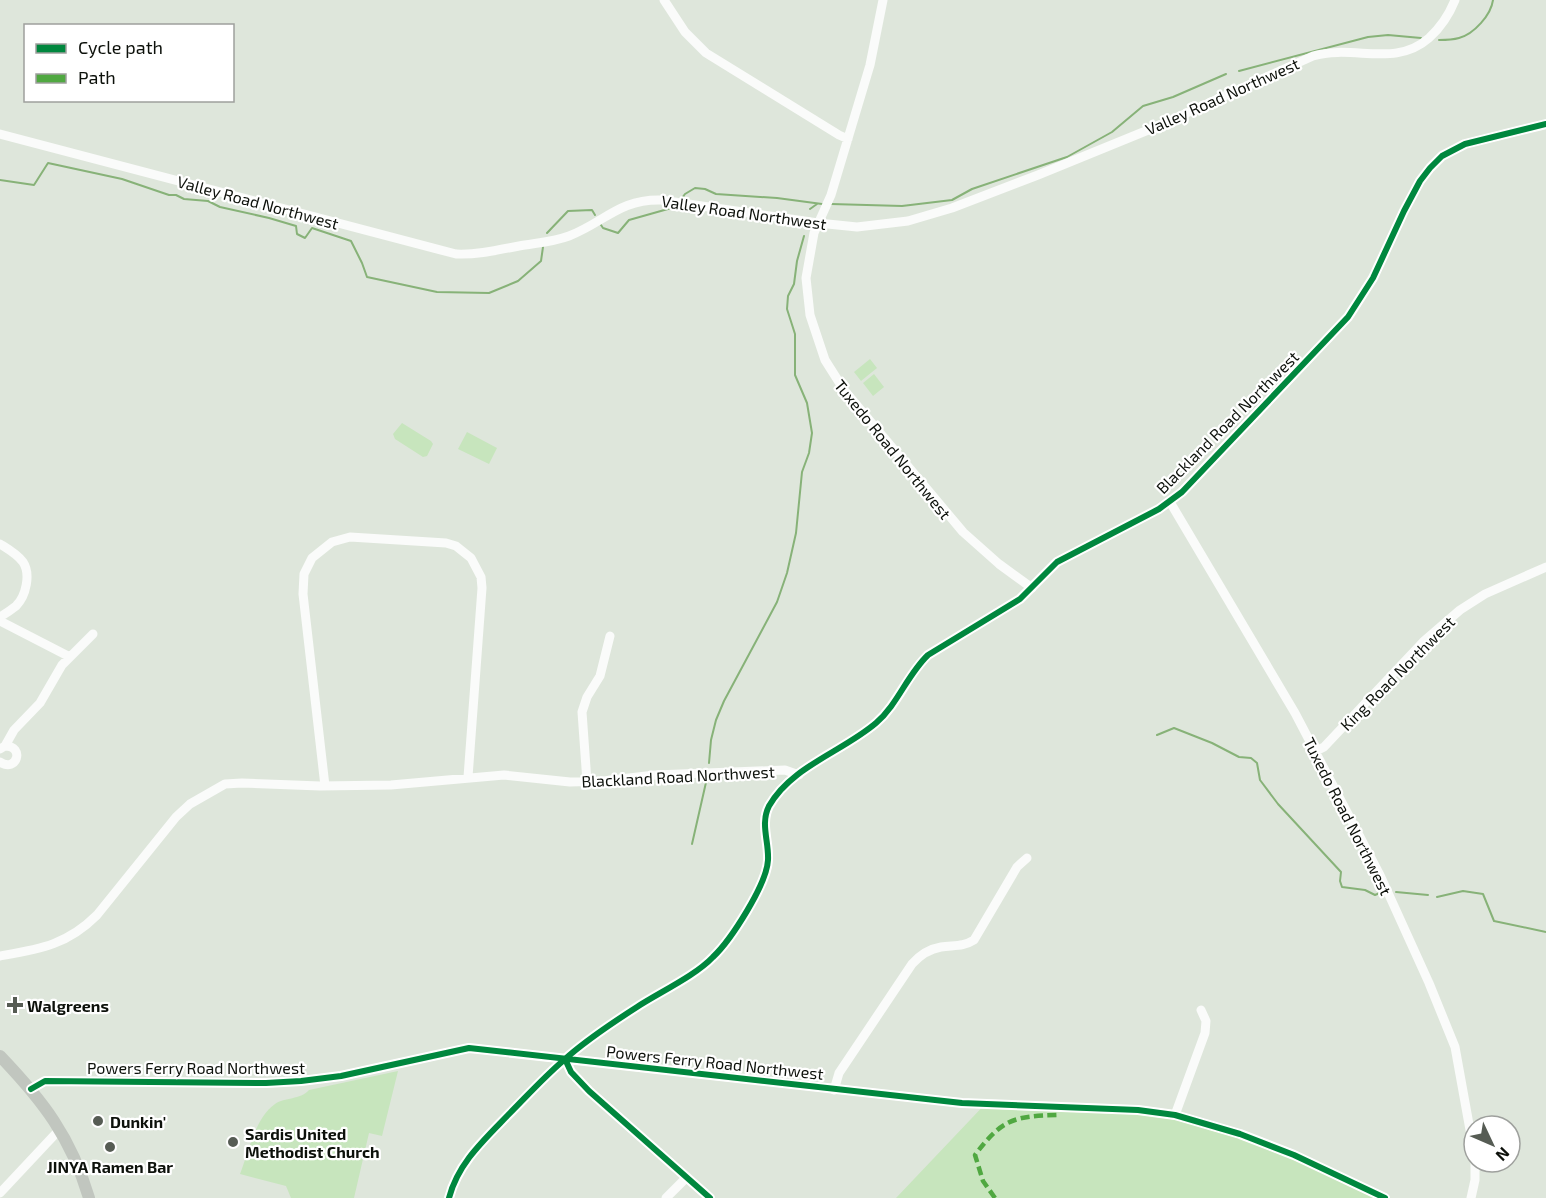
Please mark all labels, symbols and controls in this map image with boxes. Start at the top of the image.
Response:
legend [24,24,234,102]
text: Cycle path [78,36,163,58]
street label: Valley Road Northwest [1142,53,1302,139]
text: Path [78,66,116,88]
street label: Valley Road Northwest [175,171,341,233]
street label: Valley Road Northwest [660,191,828,233]
street label: Blackland Road Northwest [1152,347,1302,497]
street label: Tuxedo Road Northwest [831,375,955,523]
street label: King Road Northwest [1336,612,1458,734]
street label: Tuxedo Road Northwest [1300,734,1396,898]
street label: Blackland Road Northwest [581,761,775,791]
place label: Walgreens [27,996,109,1015]
marker: Walgreens [8,998,22,1012]
street label: Powers Ferry Road Northwest [605,1041,825,1083]
street label: Powers Ferry Road Northwest [87,1058,305,1077]
place label: Dunkin' [110,1112,166,1131]
marker: Dunkin' [91,1114,105,1128]
north arrow [1462,1114,1522,1174]
place label: Sardis United Methodist Church [245,1124,380,1161]
marker: Sardis United Methodist Church [226,1135,240,1149]
marker: JINYA Ramen Bar [103,1140,117,1154]
text: N [1492,1144,1514,1166]
place label: JINYA Ramen Bar [47,1157,173,1176]

